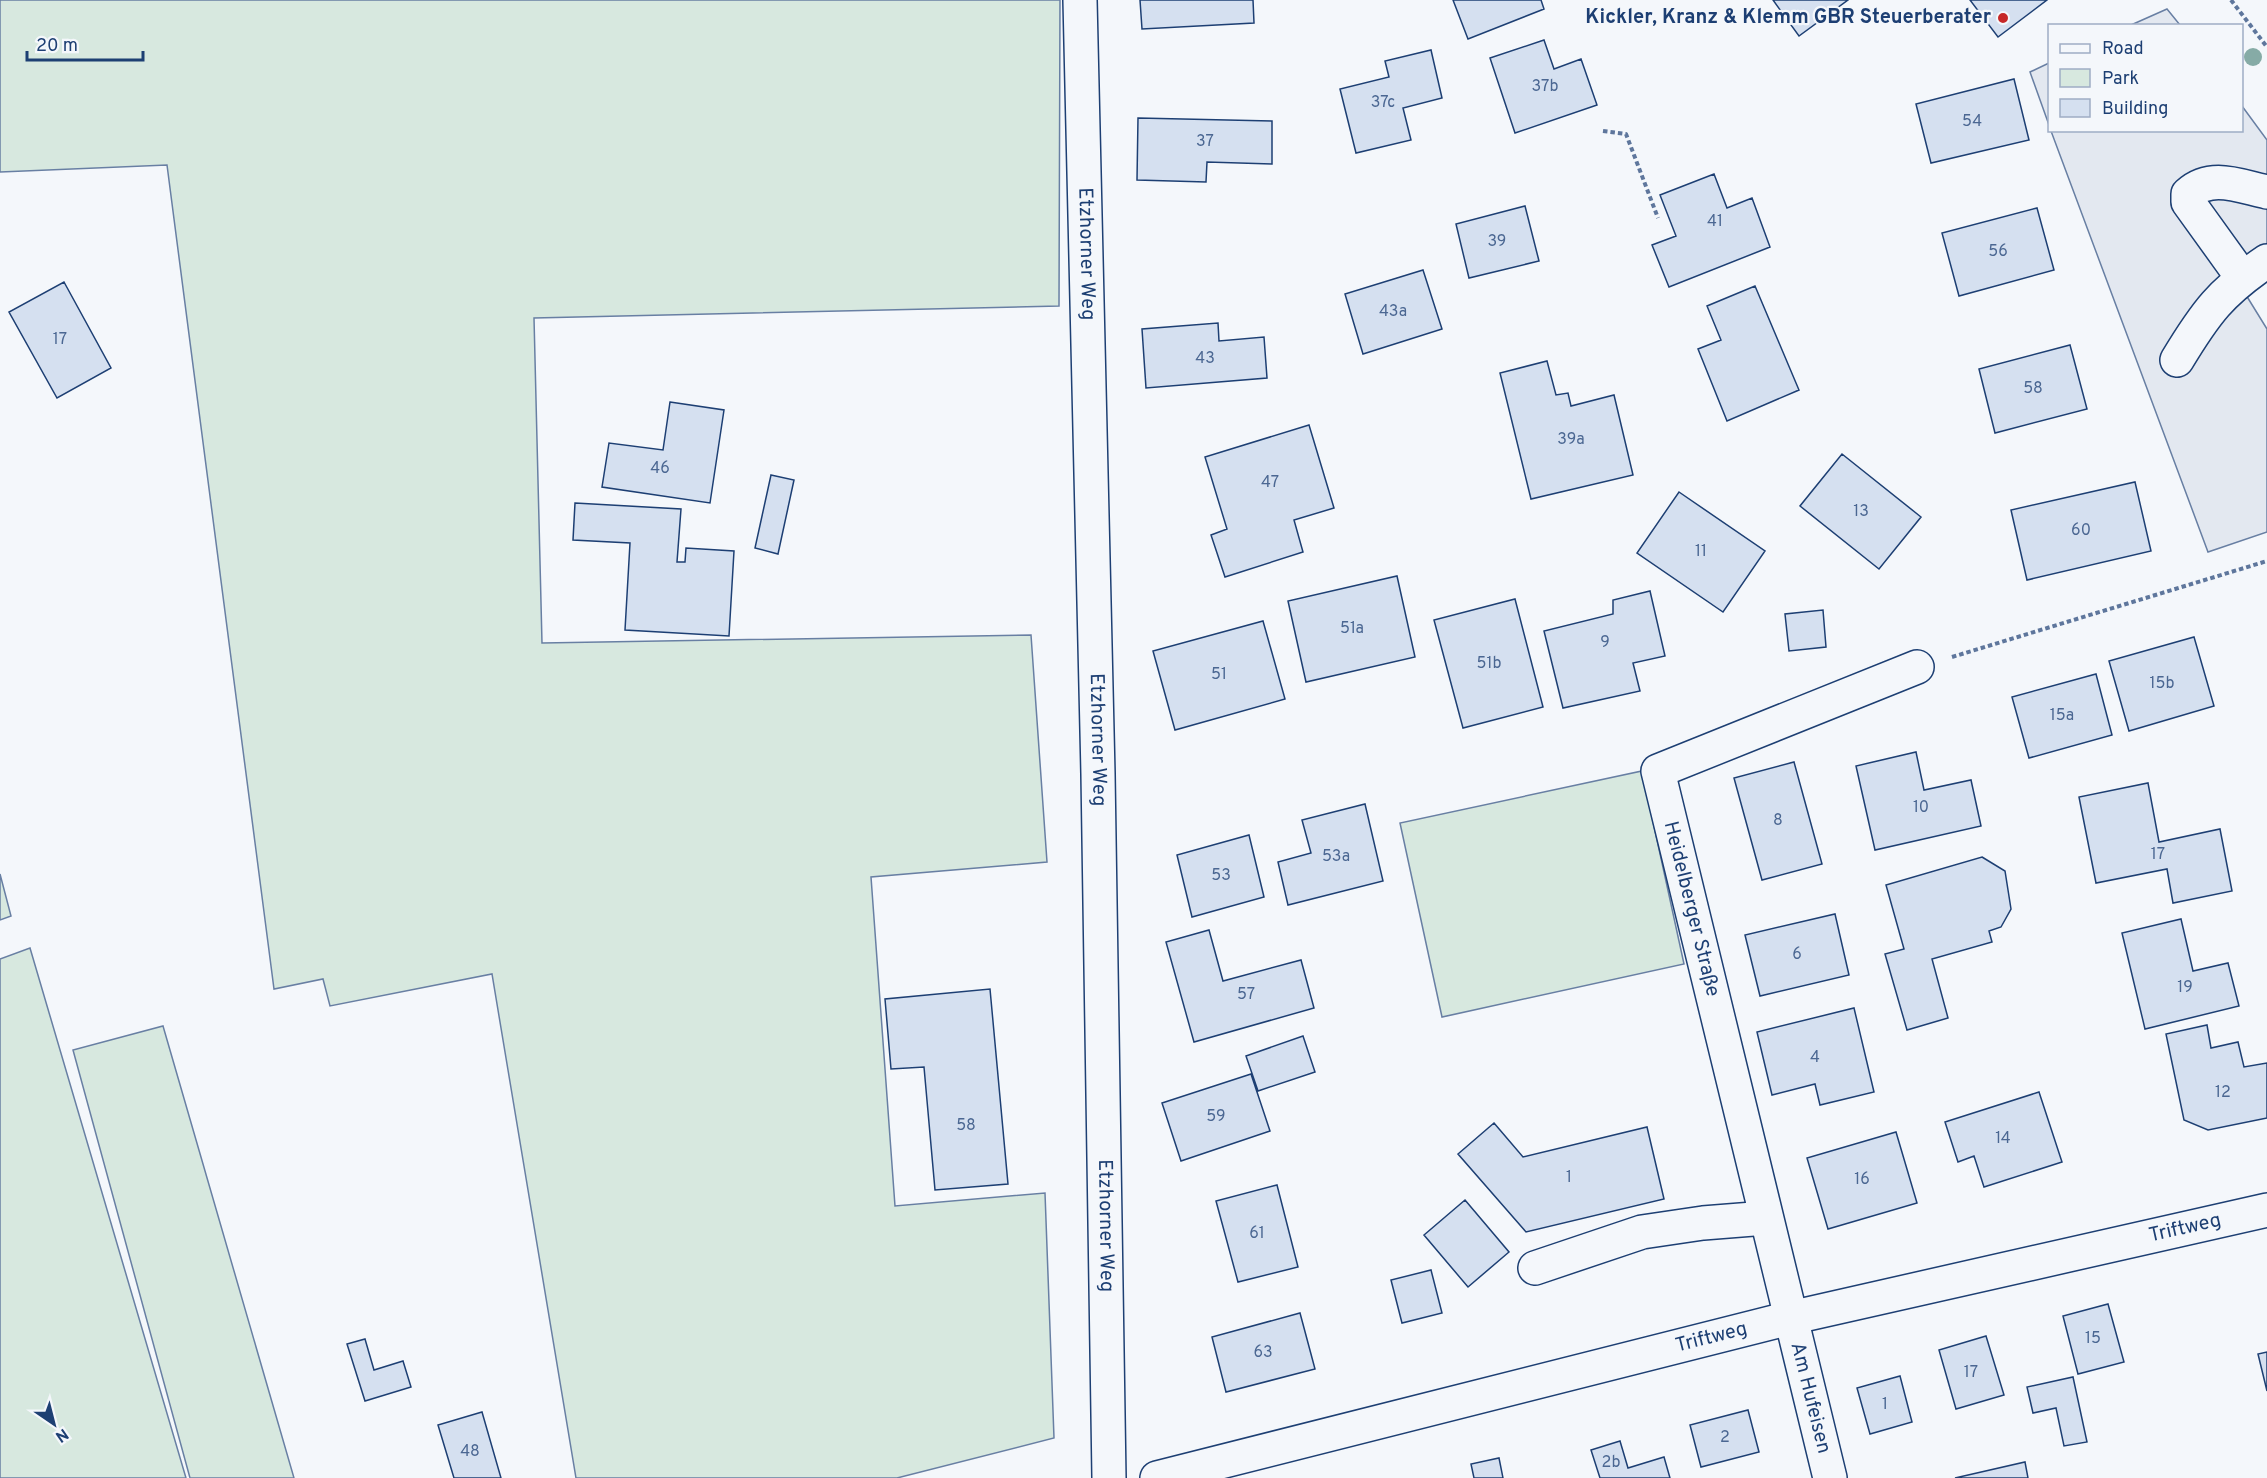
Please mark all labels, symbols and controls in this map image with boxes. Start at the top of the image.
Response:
place label: Kickler, Kranz & Klemm GBR Steuerberater [1585,5,1992,31]
marker: Kickler, Kranz & Klemm GBR Steuerberater [1996,11,2010,25]
scale bar [27,24,142,62]
legend [2048,24,2243,132]
text: 20 m [36,35,78,58]
text: Road [2102,38,2144,61]
text: Park [2102,68,2139,91]
house number: 37b [1532,77,1558,97]
house number: 37c [1371,93,1395,113]
text: Building [2102,98,2168,121]
house number: 54 [1962,112,1982,132]
house number: 37 [1196,132,1214,152]
street label: Etzhorner Weg [1071,187,1100,321]
house number: 41 [1707,212,1723,232]
house number: 39 [1488,232,1506,252]
house number: 56 [1988,242,2008,262]
house number: 43a [1379,302,1407,322]
house number: 17 [53,330,67,350]
house number: 43 [1195,349,1215,369]
house number: 58 [2023,379,2043,399]
house number: 39a [1557,430,1585,450]
house number: 46 [650,459,670,479]
house number: 47 [1261,473,1279,493]
house number: 13 [1853,502,1869,522]
house number: 60 [2071,521,2091,541]
house number: 11 [1695,542,1707,562]
house number: 51a [1340,619,1364,639]
house number: 9 [1600,633,1610,653]
house number: 51b [1477,654,1501,674]
house number: 51 [1211,665,1227,685]
street label: Etzhorner Weg [1083,673,1112,807]
house number: 15b [2150,674,2174,694]
house number: 15a [2050,706,2074,726]
house number: 10 [1913,798,1929,818]
house number: 8 [1773,811,1783,831]
street label: Heidelberger Straße [1657,819,1725,999]
house number: 17 [2151,845,2165,865]
house number: 53a [1322,847,1350,867]
house number: 53 [1211,866,1231,886]
house number: 6 [1792,945,1802,965]
house number: 19 [2177,978,2193,998]
house number: 57 [1237,985,1255,1005]
house number: 4 [1810,1048,1820,1068]
house number: 12 [2215,1083,2231,1103]
house number: 59 [1206,1107,1226,1127]
house number: 58 [956,1116,976,1136]
house number: 14 [1995,1129,2011,1149]
street label: Etzhorner Weg [1091,1159,1119,1292]
house number: 1 [1566,1168,1572,1188]
house number: 16 [1854,1170,1870,1190]
street label: Triftweg [2147,1208,2224,1249]
house number: 61 [1249,1224,1265,1244]
street label: Triftweg [1673,1316,1750,1359]
house number: 15 [2085,1329,2101,1349]
street label: Am Hufeisen [1784,1340,1836,1456]
house number: 63 [1253,1343,1273,1363]
house number: 17 [1964,1363,1978,1383]
north arrow [24,1394,84,1454]
house number: 1 [1882,1395,1888,1415]
text: N [51,1423,72,1446]
house number: 2 [1720,1428,1730,1448]
house number: 48 [460,1442,480,1462]
house number: 2b [1602,1453,1620,1473]

